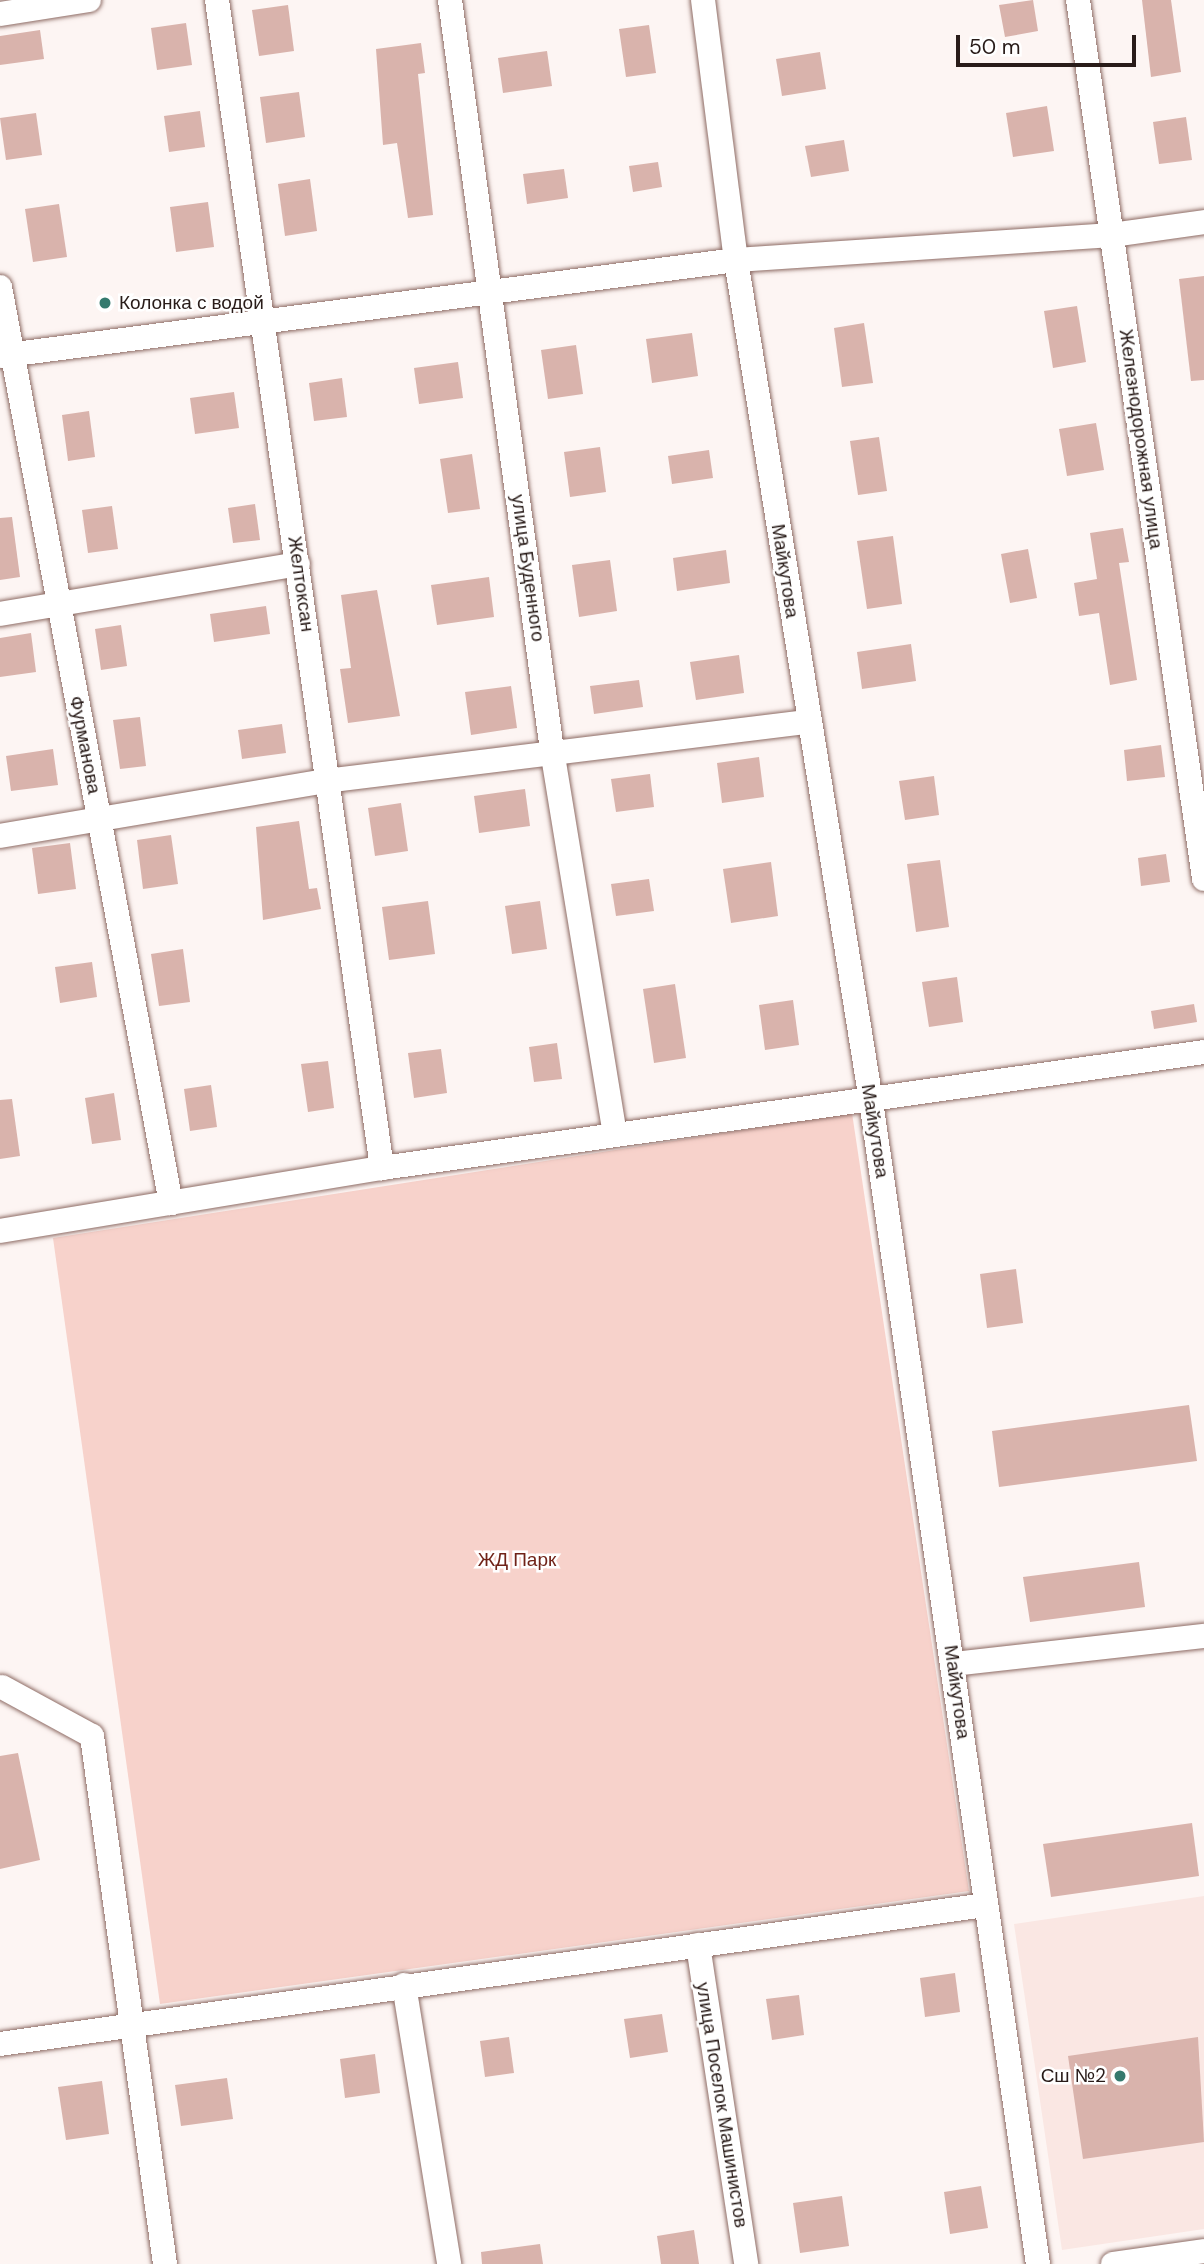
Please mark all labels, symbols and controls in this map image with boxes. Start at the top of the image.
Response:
scale bar [959,21,1139,65]
text: 50 m [969,33,1020,61]
place label: Колонка с водой [119,292,264,314]
marker: Колонка с водой [97,295,113,311]
street label: Железнодорожная улица [1114,328,1168,550]
street label: улица Буденного [506,493,550,643]
street label: Майкутова [766,522,804,620]
street label: Желтоксан [283,535,319,633]
street label: Фурманова [64,694,106,796]
street label: Майкутова [856,1082,894,1180]
park label: ЖД Парк [478,1549,556,1571]
street label: Майкутова [939,1643,975,1741]
street label: улица Поселок Машинистов [691,1981,753,2229]
place label: Сш №2 [1041,2065,1106,2087]
marker: Сш №2 [1112,2068,1128,2084]

